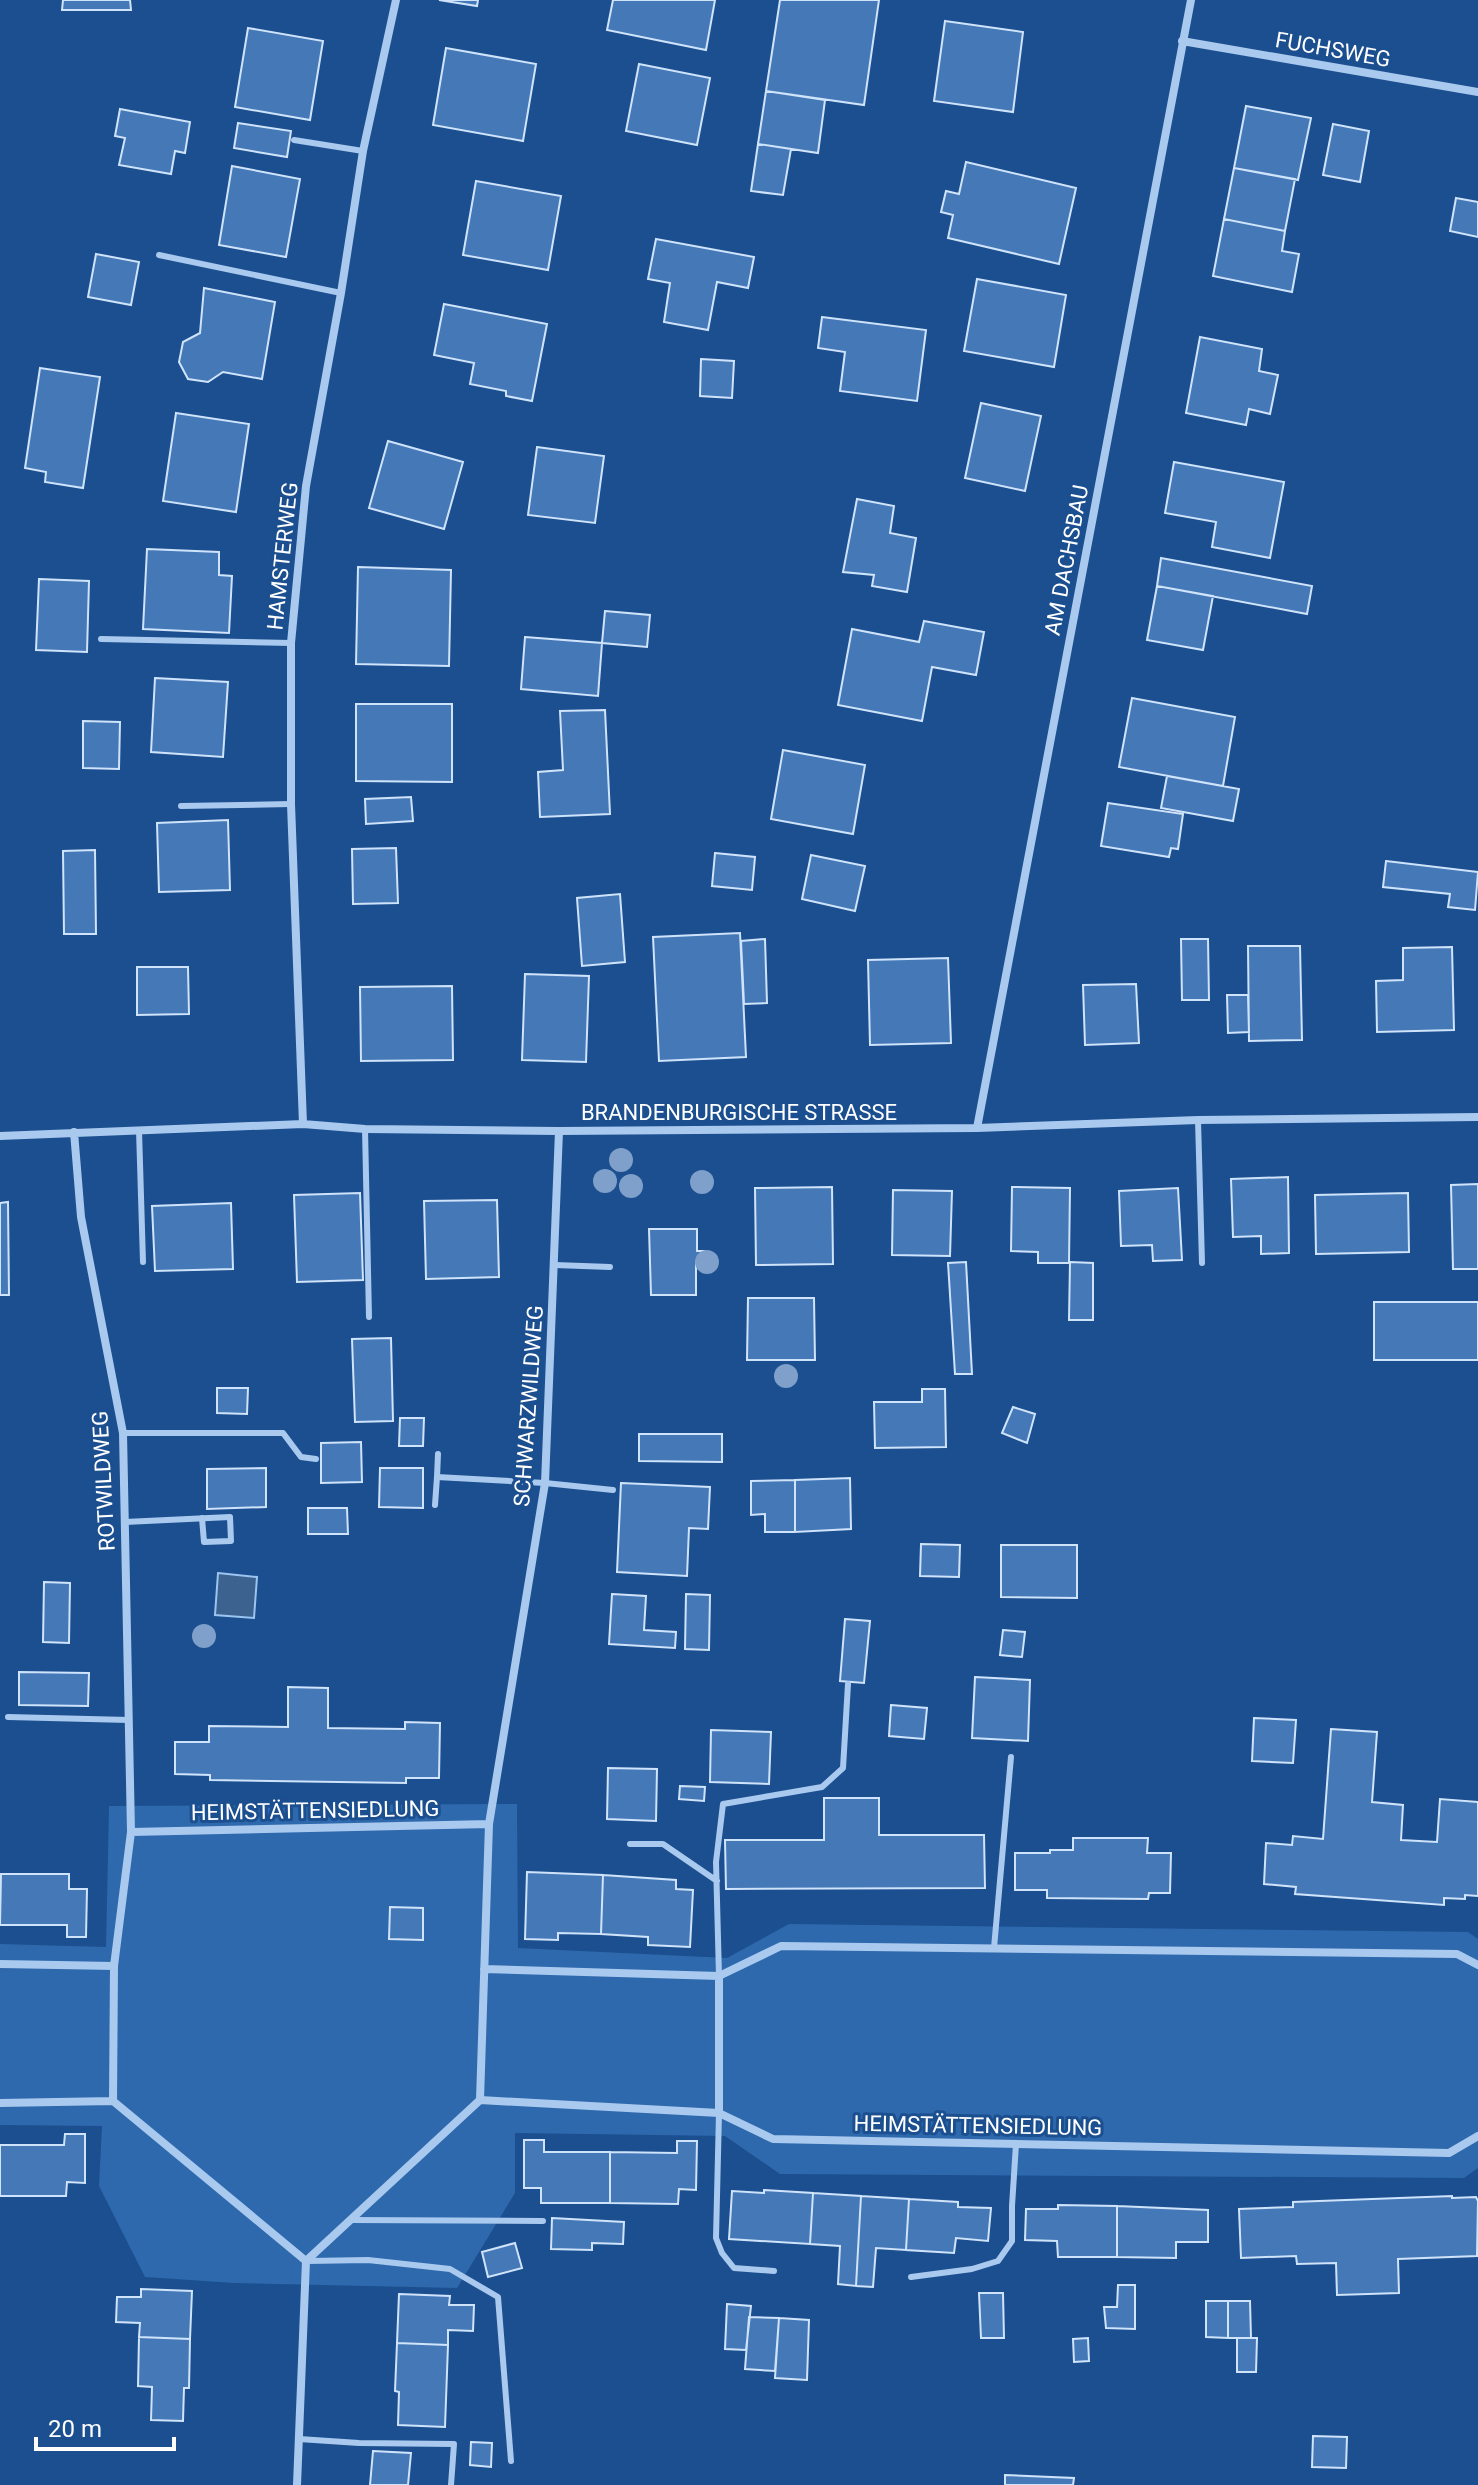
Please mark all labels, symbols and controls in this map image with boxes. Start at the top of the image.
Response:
street label: FUCHSWEG [1273,27,1392,72]
street label: HAMSTERWEG [262,481,303,631]
street label: AM DACHSBAU [1040,483,1093,637]
street label: BRANDENBURGISCHE STRASSE [581,1100,897,1125]
street label: SCHWARZWILDWEG [509,1304,548,1508]
street label: ROTWILDWEG [87,1410,120,1552]
street label: HEIMSTÄTTENSIEDLUNG [191,1796,439,1825]
street label: HEIMSTÄTTENSIEDLUNG [854,2111,1102,2140]
scale bar [36,2401,174,2451]
text: 20 m [48,2415,102,2443]

